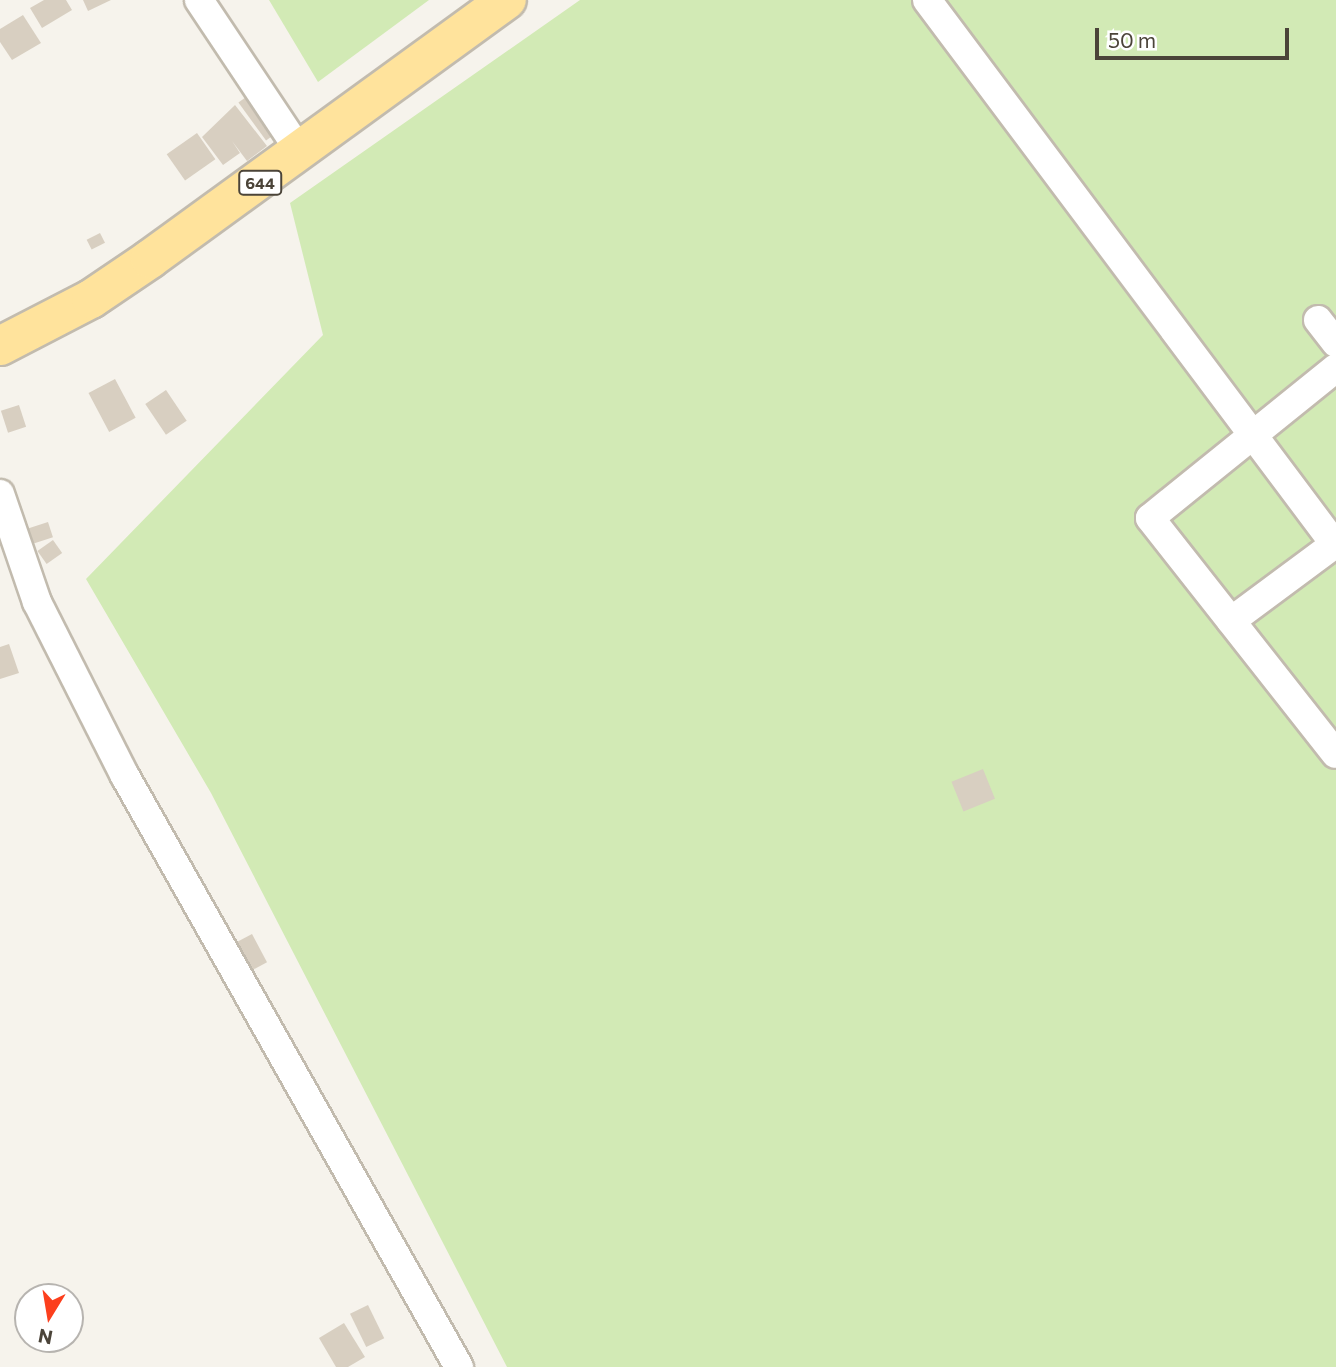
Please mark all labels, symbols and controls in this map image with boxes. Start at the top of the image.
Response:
scale bar [1098,14,1292,58]
text: 50 m [1108,27,1156,52]
road number: 644 [237,170,283,196]
north arrow [14,1283,84,1353]
text: N [36,1324,54,1350]

